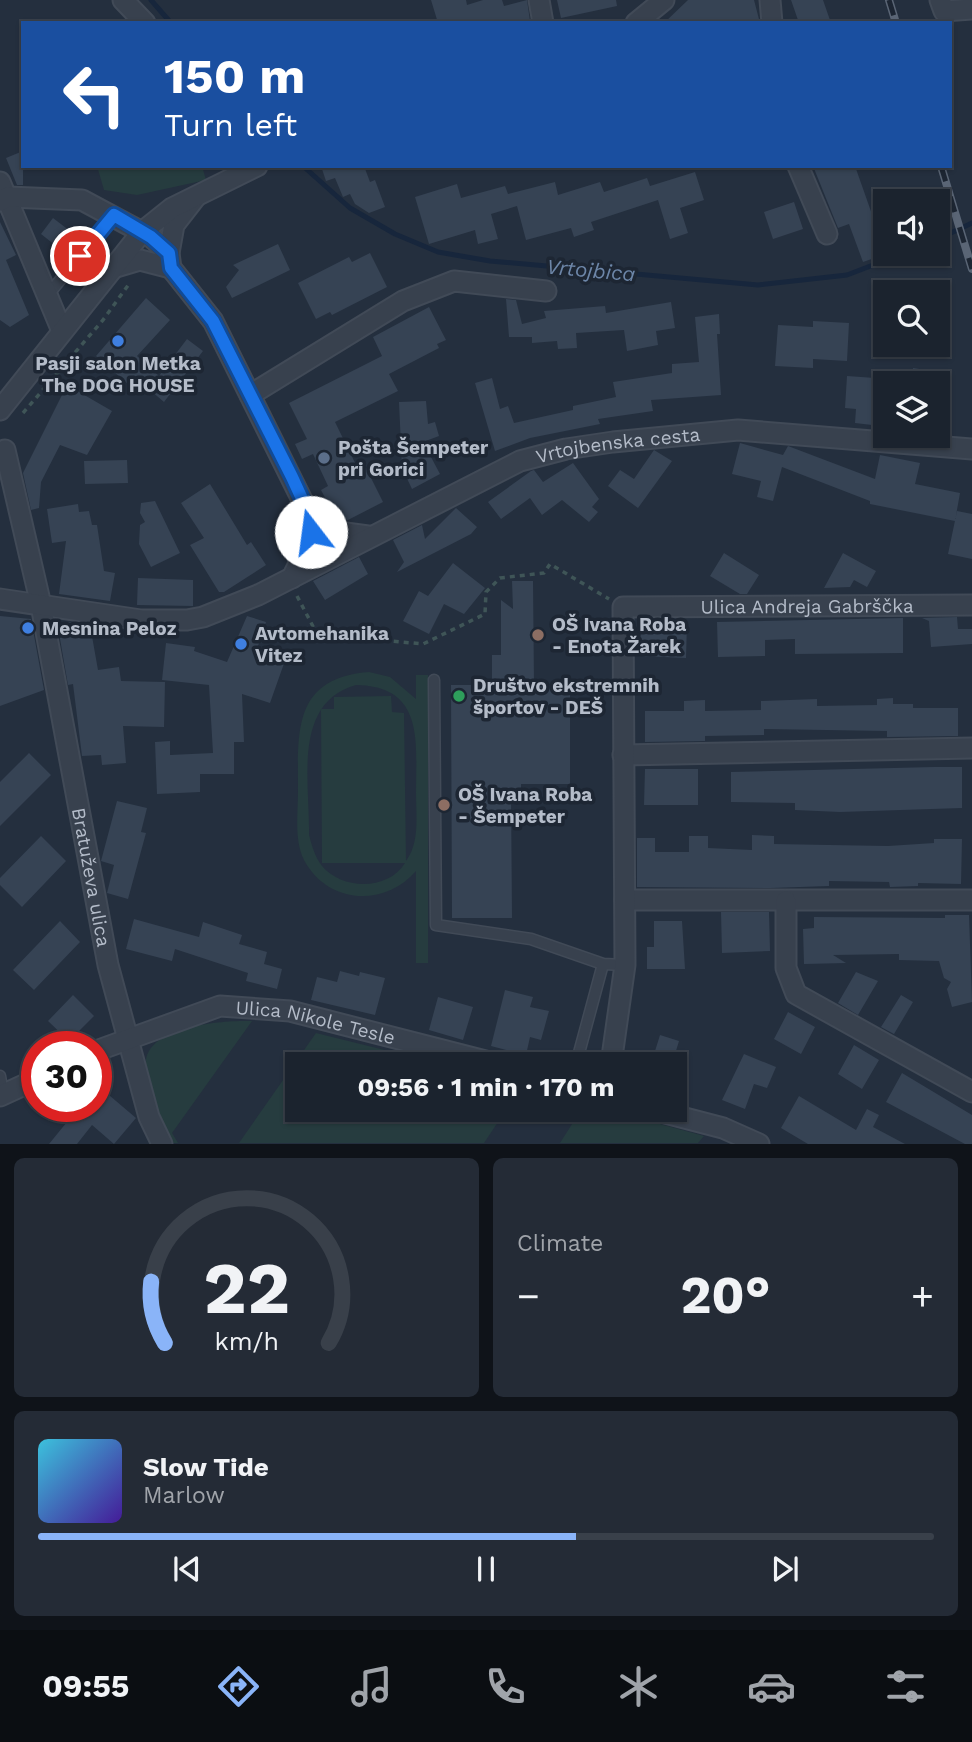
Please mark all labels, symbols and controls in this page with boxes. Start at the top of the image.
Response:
text: 150 m [164,47,305,105]
icon: left [49,49,140,140]
text: Turn left [164,106,297,144]
map controls [873,189,950,448]
button: sound [873,189,950,266]
pin [50,226,110,286]
icon: arrive [61,237,99,275]
water label: Vrtojbica [546,254,636,286]
button: search [873,280,950,357]
marker: Pasji salon Metka The DOG HOUSE [110,333,126,349]
place label: Pasji salon Metka The DOG HOUSE [35,352,201,397]
button: layers [873,371,950,448]
street label: Vrtojbenska cesta [533,422,701,468]
place label: Pošta Šempeter pri Gorici [338,436,489,481]
marker: Pošta Šempeter pri Gorici [316,450,332,466]
position arrow [274,495,348,569]
street label: Ulica Andreja Gabrščka [700,594,914,618]
place label: OŠ Ivana Roba - Enota Žarek [552,613,686,658]
place label: Mesnina Peloz [42,617,177,640]
marker: Mesnina Peloz [20,620,36,636]
place label: Avtomehanika Vitez [255,622,389,667]
marker: OŠ Ivana Roba - Enota Žarek [530,627,546,643]
marker: Avtomehanika Vitez [233,636,249,652]
place label: Društvo ekstremnih športov - DEŠ [473,674,659,719]
marker: Društvo ekstremnih športov - DEŠ [451,688,467,704]
place label: OŠ Ivana Roba - Šempeter [458,783,592,828]
marker: OŠ Ivana Roba - Šempeter [436,797,452,813]
street label: Bratuževa ulica [67,806,116,949]
street label: Ulica Nikole Tesle [235,996,398,1049]
speed limit sign: 30 [21,1031,112,1122]
text: 09:56 · 1 min · 170 m [357,1072,615,1102]
text: Climate [517,1230,603,1257]
text: 22 [203,1246,290,1332]
text: 20° [680,1265,771,1326]
text: − [517,1274,540,1318]
text: + [911,1274,934,1318]
text: km/h [214,1327,279,1356]
text: Slow Tide [143,1452,269,1482]
text: Marlow [143,1482,225,1509]
icon: previous [168,1550,206,1588]
icon: pause [467,1550,505,1588]
icon: next [766,1550,804,1588]
icon: directions [214,1662,263,1711]
icon: music [347,1662,396,1711]
icon: phone [481,1662,530,1711]
icon: climate [614,1662,663,1711]
icon: car [747,1662,796,1711]
icon: filters [881,1662,930,1711]
text: 09:55 [42,1667,129,1705]

